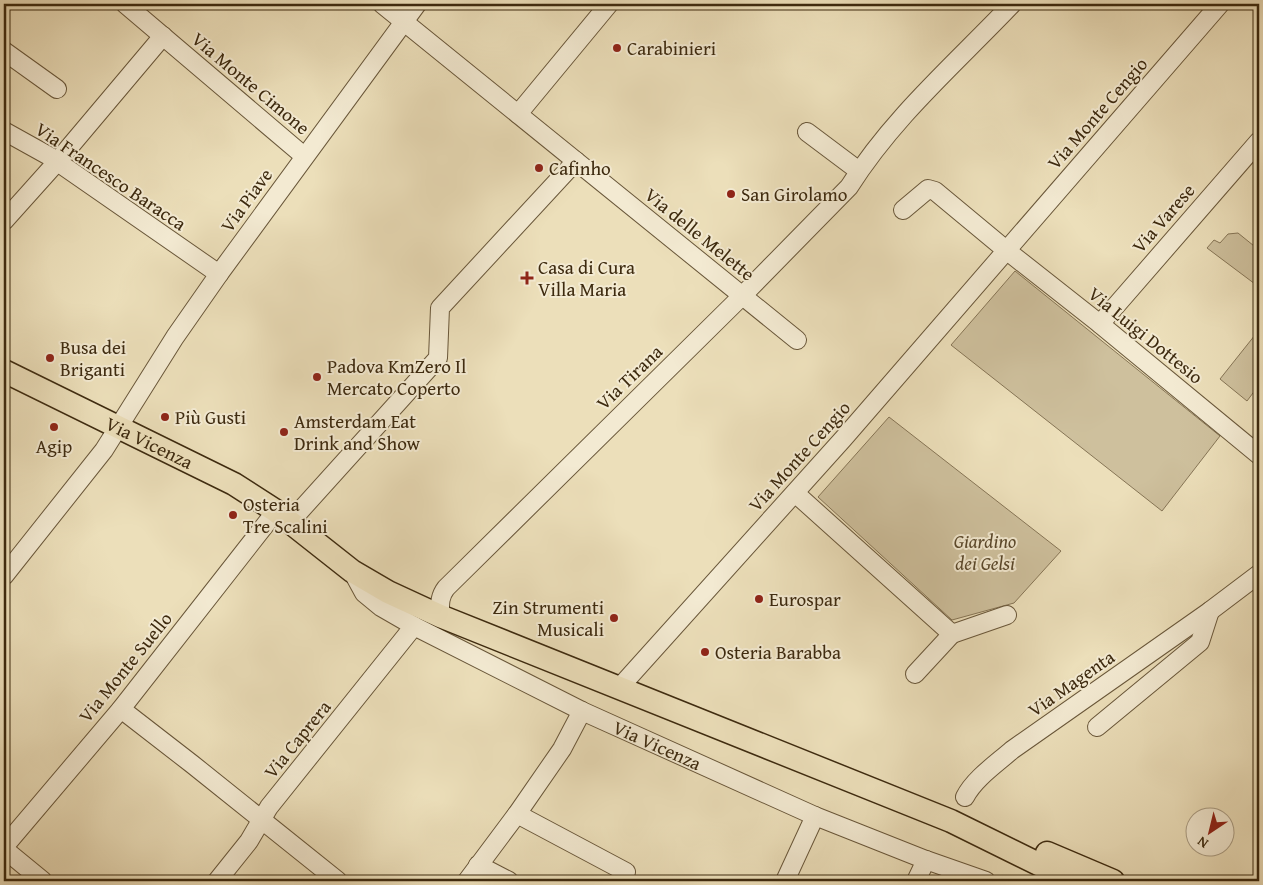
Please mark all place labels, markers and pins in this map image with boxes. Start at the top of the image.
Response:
place label: Carabinieri [627,34,716,62]
marker: Carabinieri [611,42,623,54]
place label: Cafinho [549,154,611,182]
marker: Cafinho [533,162,545,174]
place label: San Girolamo [741,180,847,208]
marker: San Girolamo [725,188,737,200]
place label: Casa di Cura Villa Maria [538,253,635,303]
marker: Casa di Cura Villa Maria [520,271,534,285]
place label: Busa dei Briganti [60,333,126,383]
marker: Busa dei Briganti [44,352,56,364]
place label: Padova KmZero Il Mercato Coperto [327,352,466,402]
marker: Padova KmZero Il Mercato Coperto [311,371,323,383]
place label: Più Gusti [175,403,246,431]
place label: Amsterdam Eat Drink and Show [294,407,421,457]
marker: Più Gusti [159,411,171,423]
marker: Agip [48,421,60,433]
marker: Amsterdam Eat Drink and Show [278,426,290,438]
place label: Agip [36,432,72,460]
place label: Osteria Tre Scalini [243,490,328,540]
marker: Osteria Tre Scalini [227,509,239,521]
place label: Eurospar [769,585,841,613]
place label: Zin Strumenti Musicali [492,593,604,643]
marker: Eurospar [753,593,765,605]
marker: Zin Strumenti Musicali [608,612,620,624]
place label: Osteria Barabba [715,638,841,666]
marker: Osteria Barabba [699,646,711,658]

